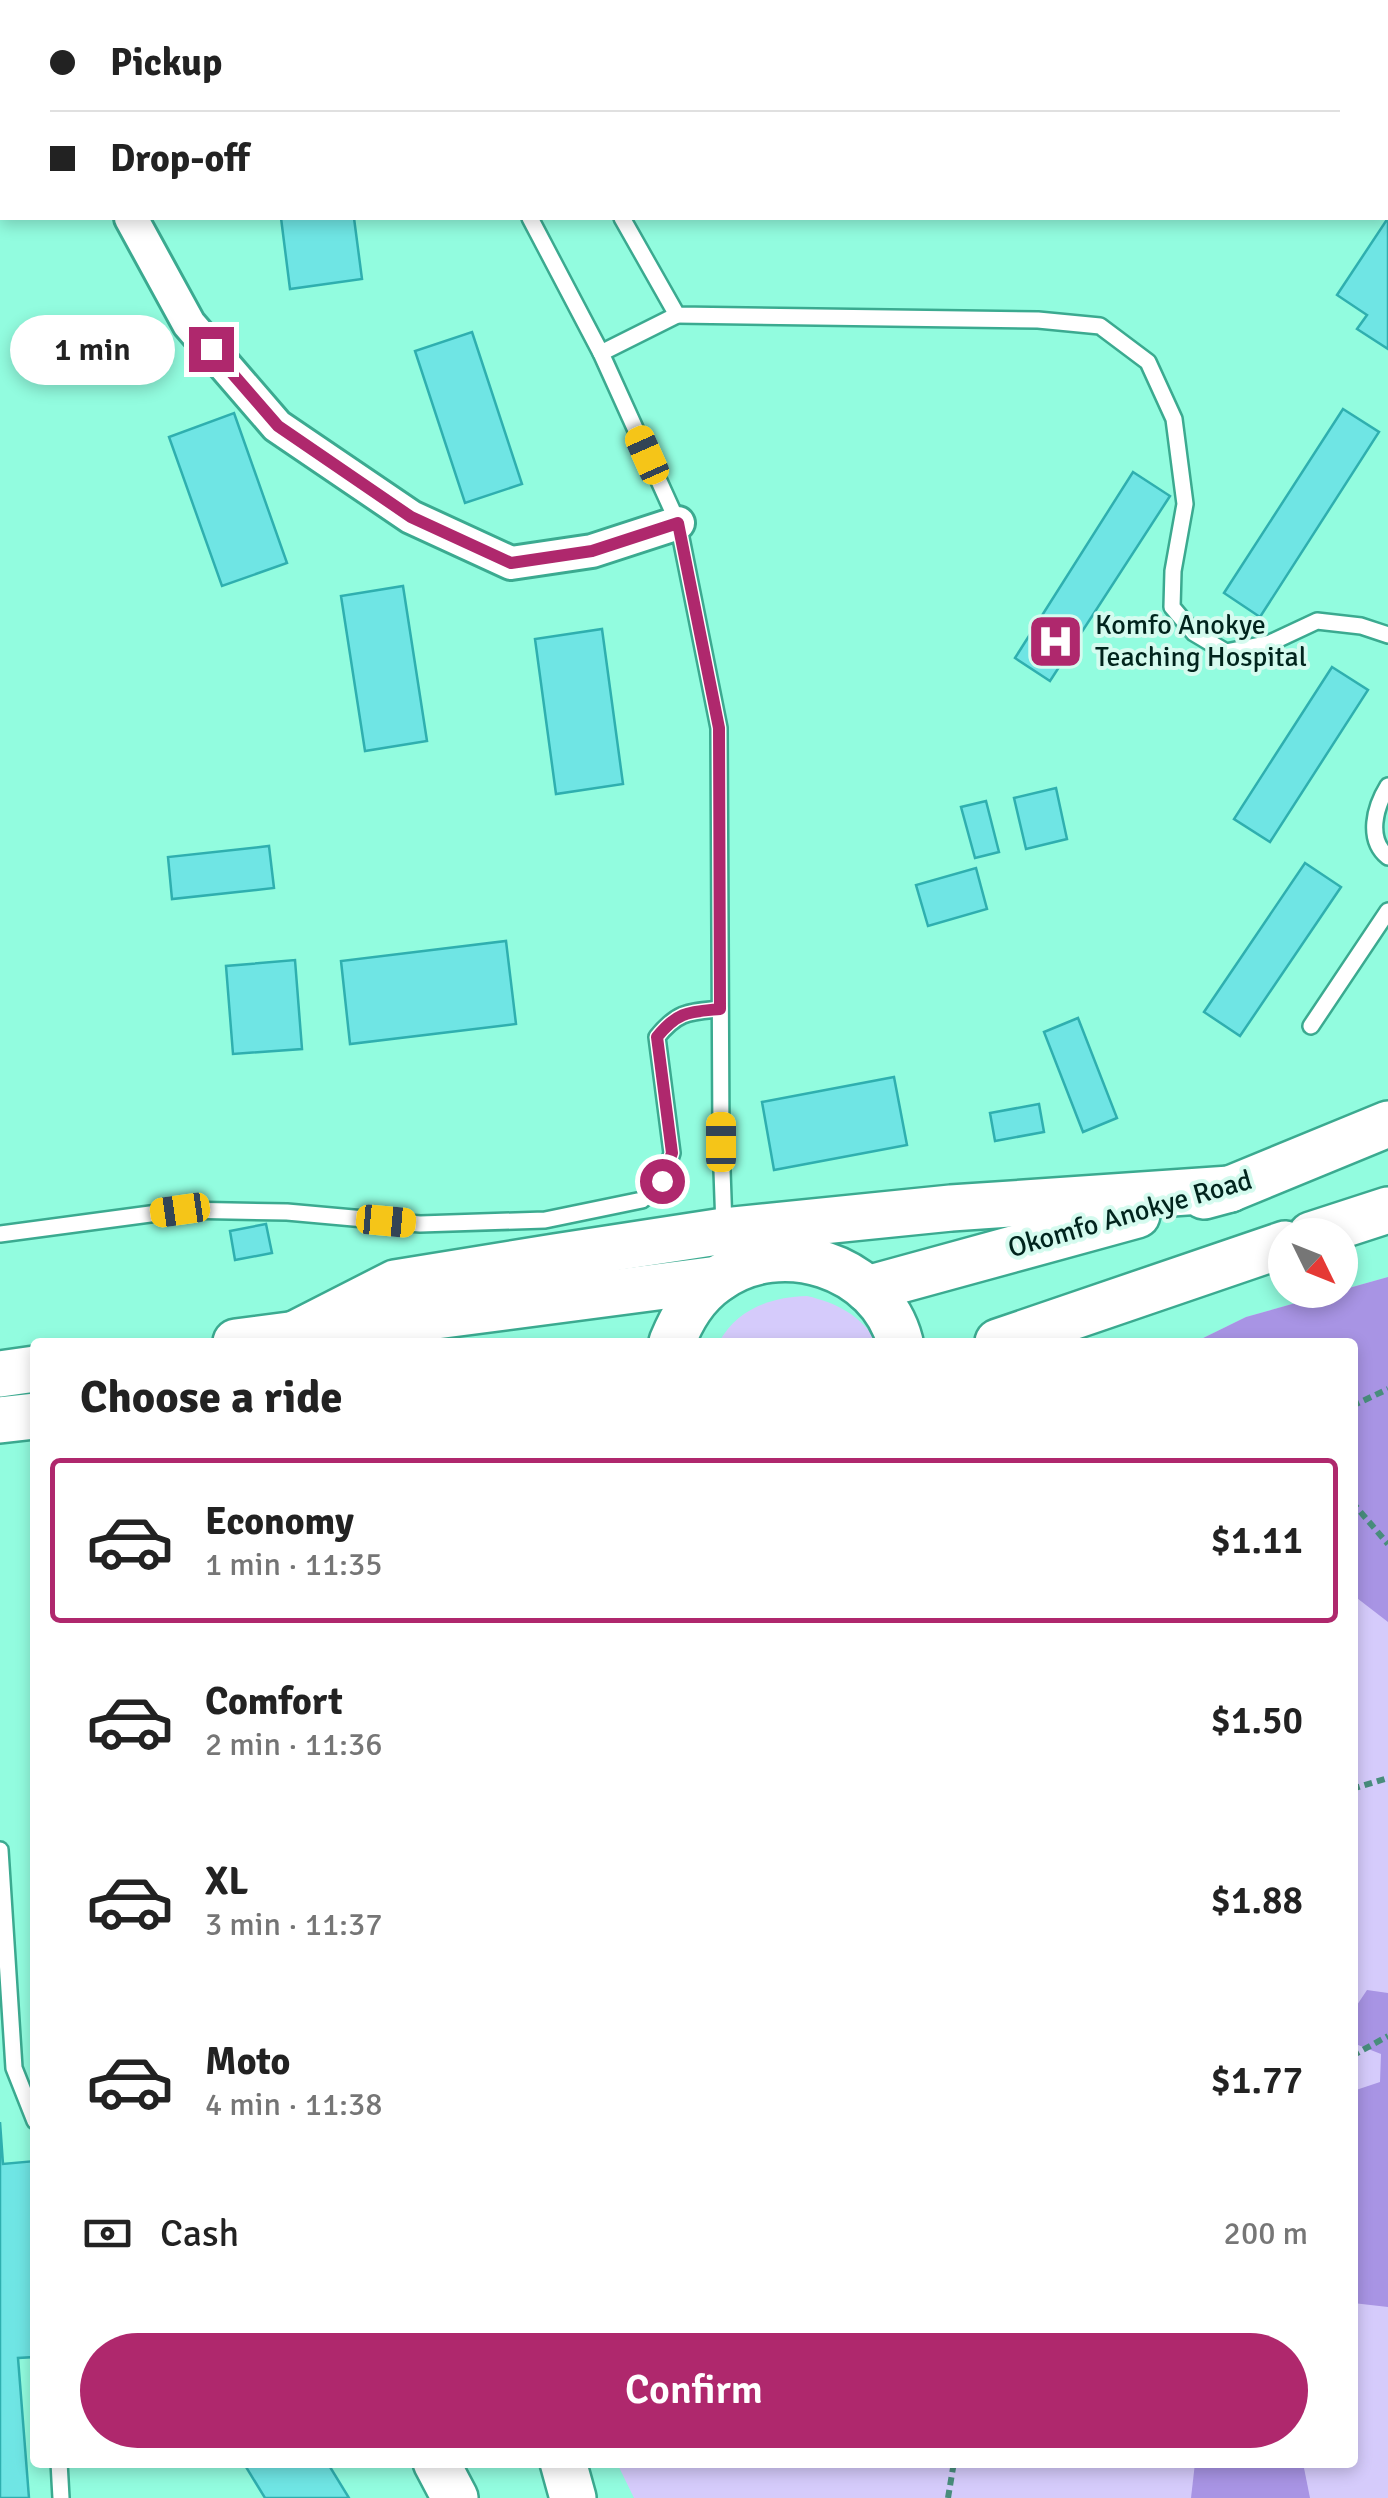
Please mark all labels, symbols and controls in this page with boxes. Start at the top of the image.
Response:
text: Pickup [110,39,222,86]
text: Drop-off [110,135,250,182]
callout: 1 min [11,314,176,384]
route end [189,327,234,372]
text: 1 min [54,330,131,369]
car [621,421,673,489]
place label: Komfo Anokye Teaching Hospital [1095,608,1307,674]
hospital icon: Komfo Anokye Teaching Hospital [1026,611,1086,671]
car [706,1112,736,1172]
route start [640,1159,685,1204]
street label: Okomfo Anokye Road [1004,1163,1256,1265]
car [148,1191,212,1229]
car [355,1203,417,1239]
north arrow [1268,1218,1358,1308]
map controls [1268,1218,1358,1308]
text: Choose a ride [80,1370,343,1425]
icon: car [85,1496,175,1586]
text: Economy [205,1498,354,1545]
text: $1.11 [1210,1517,1303,1564]
text: 1 min · 11:35 [205,1545,383,1584]
icon: car [85,1676,175,1766]
text: Comfort [205,1678,343,1725]
text: $1.50 [1210,1697,1303,1744]
text: 2 min · 11:36 [205,1725,383,1764]
icon: car [85,1856,175,1946]
text: XL [205,1858,248,1905]
text: $1.88 [1210,1877,1303,1924]
text: 3 min · 11:37 [205,1905,383,1944]
icon: car [85,2036,175,2126]
text: Moto [205,2038,290,2085]
text: $1.77 [1210,2057,1303,2104]
text: 4 min · 11:38 [205,2085,383,2124]
icon: cash [80,2206,135,2261]
text: Cash [160,2210,239,2257]
text: 200 m [1224,2214,1308,2253]
button: Confirm [80,2333,1308,2448]

